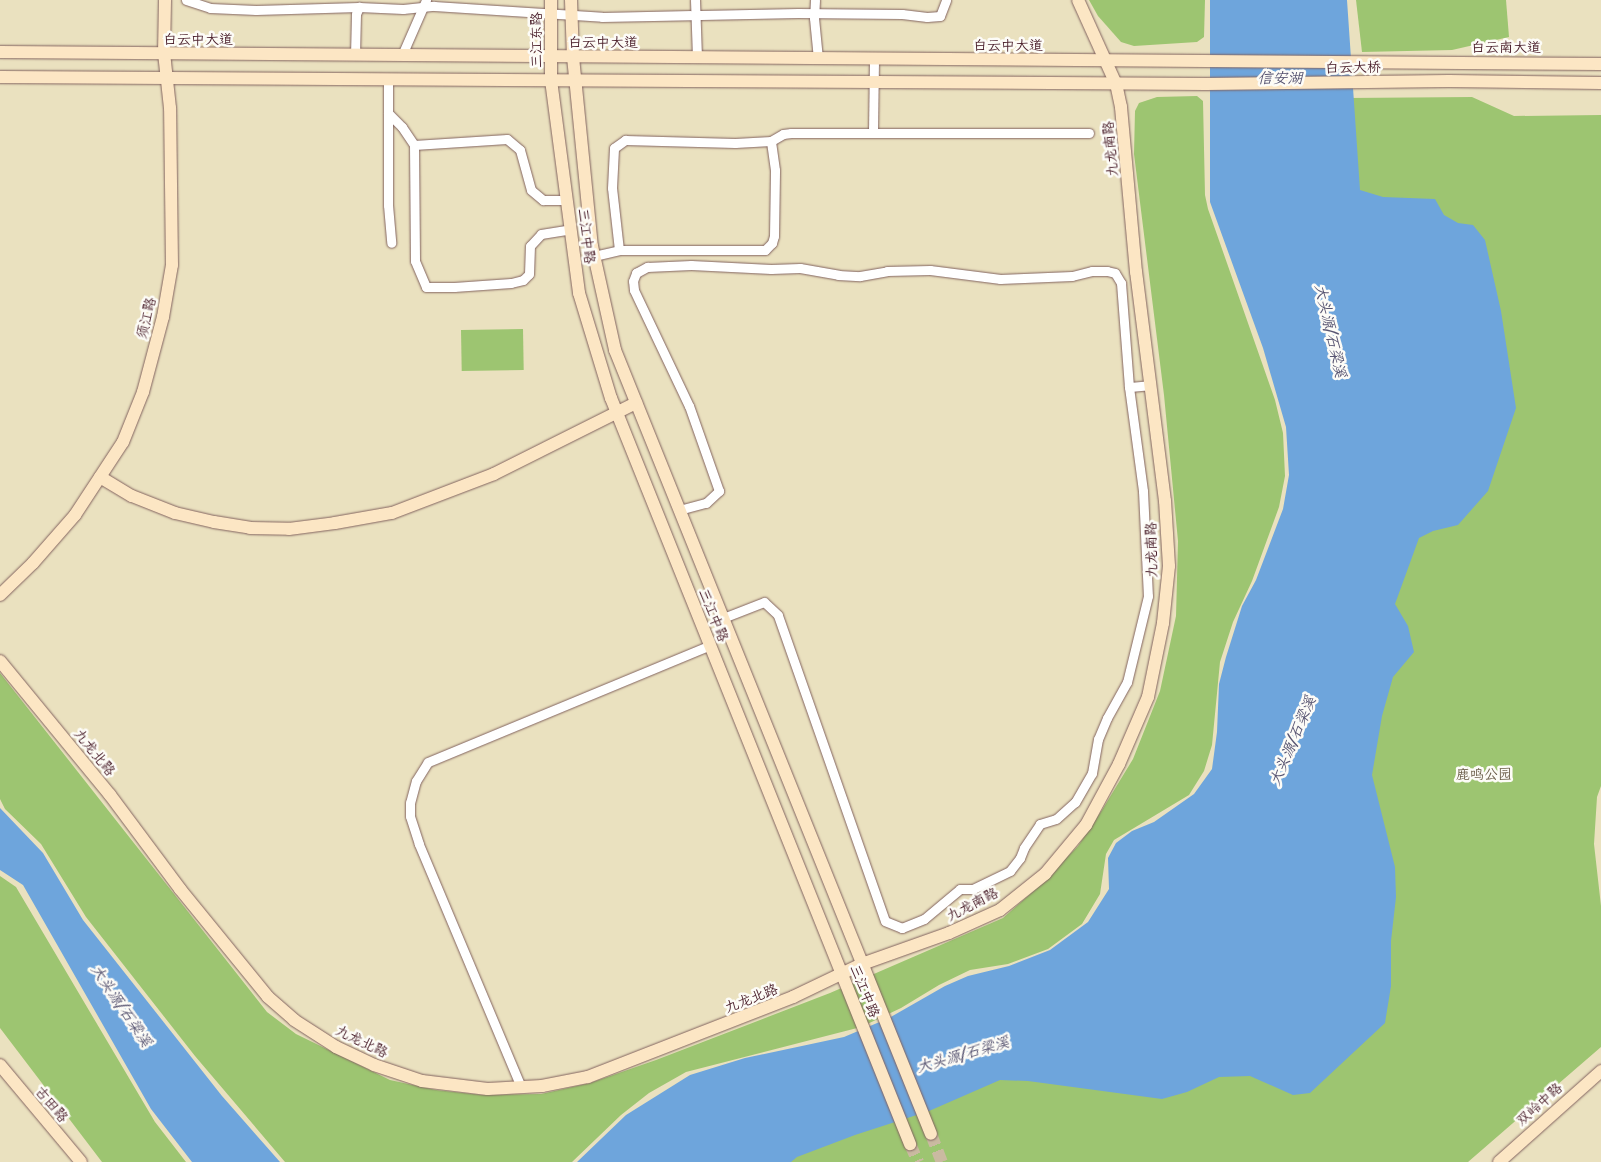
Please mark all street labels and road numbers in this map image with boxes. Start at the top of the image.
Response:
street label: 三江东路 [528,12,544,68]
street label: 白云中大道 [163,31,233,47]
street label: 白云中大道 [568,34,638,50]
street label: 白云中大道 [973,37,1043,53]
street label: 白云南大道 [1471,39,1541,55]
street label: 白云大桥 [1325,58,1381,76]
street label: 九龙南路 [1099,120,1121,178]
street label: 三江中路 [575,207,599,265]
street label: 须江路 [133,296,159,340]
street label: 九龙南路 [1142,522,1160,578]
street label: 三江中路 [696,586,732,644]
street label: 九龙北路 [71,725,119,779]
street label: 九龙南路 [943,884,1001,924]
street label: 三江中路 [847,962,883,1020]
street label: 九龙北路 [722,980,780,1016]
street label: 九龙北路 [333,1021,391,1061]
street label: 双岭中路 [1513,1079,1565,1129]
street label: 古田路 [32,1083,72,1125]

